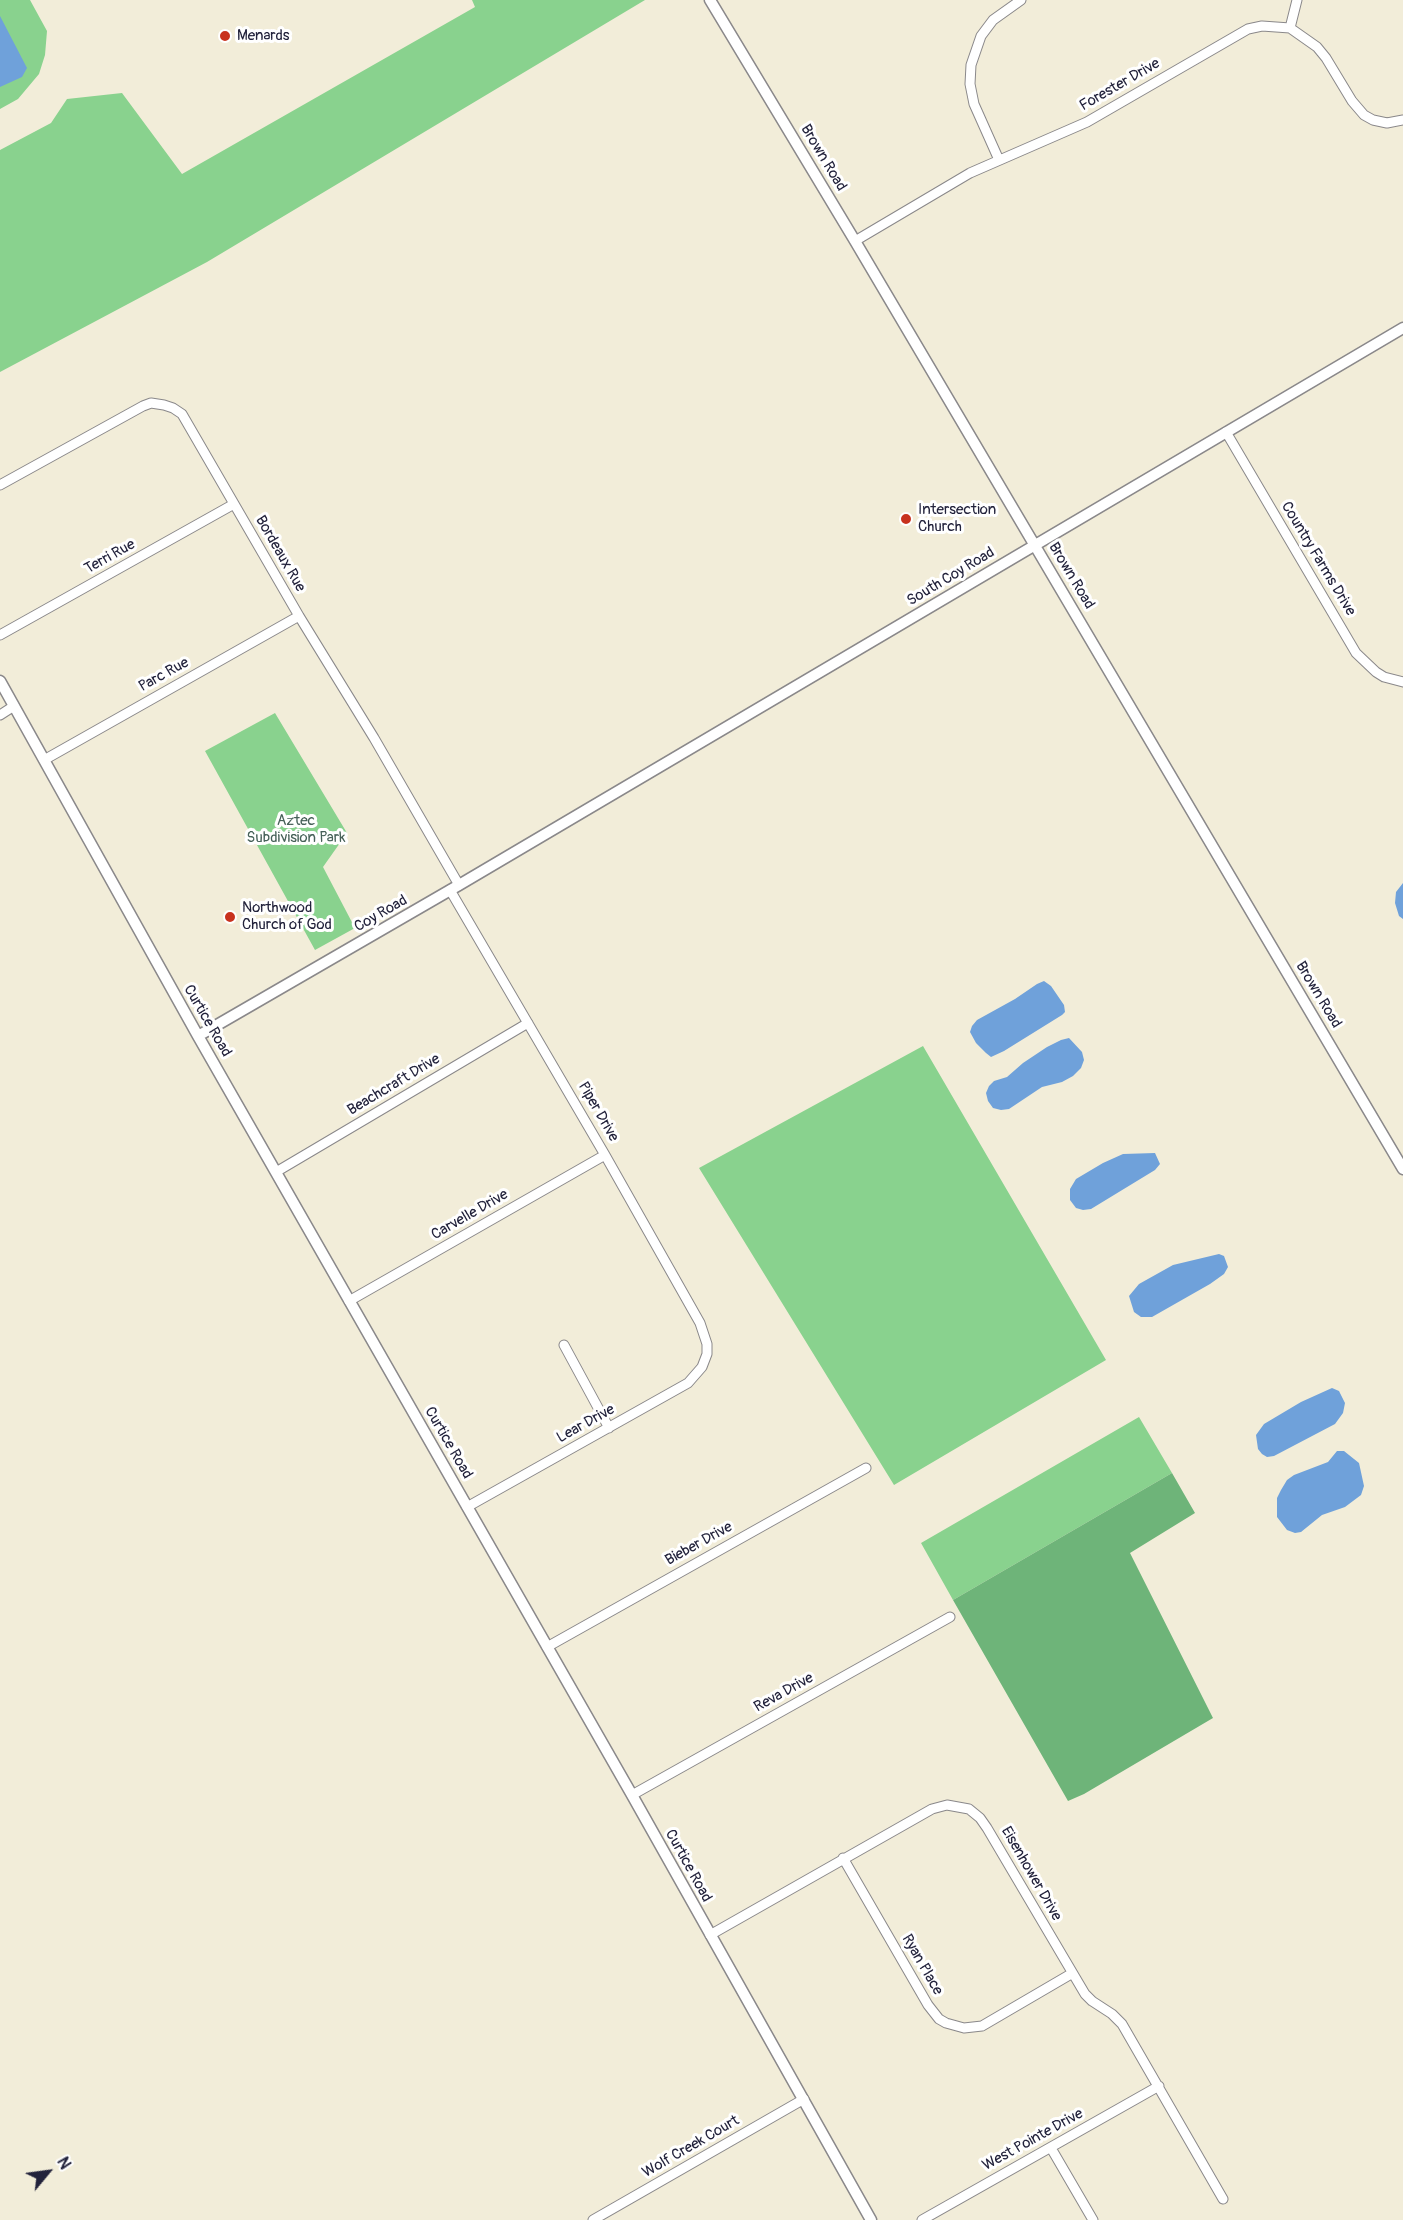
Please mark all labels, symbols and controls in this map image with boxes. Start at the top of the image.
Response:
place label: Menards [237,27,289,45]
marker: Menards [218,29,232,43]
street label: Forester Drive [1077,55,1163,115]
street label: Brown Road [796,121,850,195]
street label: Country Farms Drive [1277,499,1359,619]
place label: Intersection Church [918,501,996,536]
marker: Intersection Church [899,512,913,526]
street label: Bordeaux Rue [251,513,309,595]
street label: Terri Rue [82,536,138,578]
street label: Brown Road [1044,539,1098,613]
street label: South Coy Road [904,544,998,610]
street label: Parc Rue [136,654,192,696]
park label: Aztec Subdivision Park [247,812,345,847]
street label: Coy Road [351,892,411,936]
place label: Northwood Church of God [242,899,332,934]
marker: Northwood Church of God [223,910,237,924]
street label: Brown Road [1291,958,1345,1032]
street label: Curtice Road [179,982,235,1060]
street label: Beachcraft Drive [344,1050,444,1120]
street label: Piper Drive [574,1079,622,1145]
street label: Carvelle Drive [428,1186,512,1244]
street label: Lear Drive [554,1401,618,1447]
street label: Curtice Road [420,1404,476,1482]
street label: Bieber Drive [662,1518,736,1570]
street label: Reva Drive [751,1669,817,1717]
street label: Eisenhower Drive [997,1824,1065,1924]
street label: Curtice Road [661,1827,715,1905]
street label: Ryan Place [897,1931,947,1999]
street label: West Pointe Drive [980,2105,1086,2175]
street label: Wolf Creek Court [639,2112,743,2182]
north arrow [18,2142,78,2202]
text: N [52,2154,75,2173]

